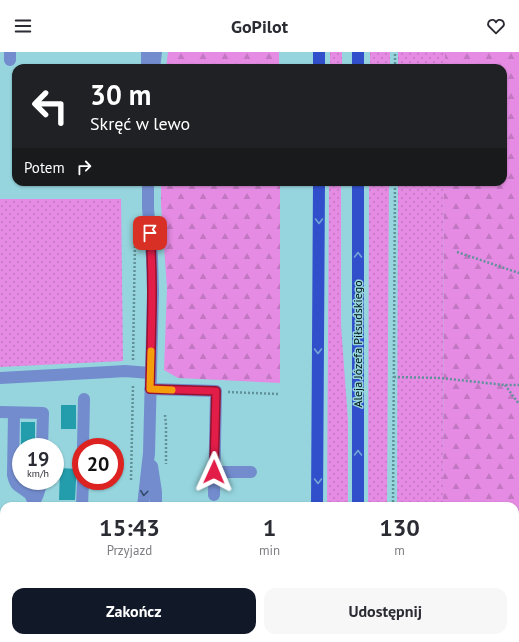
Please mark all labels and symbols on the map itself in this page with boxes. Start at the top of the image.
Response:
pin [133,216,167,250]
one-way arrow [315,218,323,224]
one-way arrow [354,252,362,258]
street label: Aleja Józefa Piłsudskiego [350,280,365,408]
one-way arrow [314,348,322,354]
speed limit sign: 20 [72,438,124,490]
one-way arrow [354,450,362,456]
position arrow [193,451,235,493]
one-way arrow [314,478,322,484]
one-way arrow [140,490,149,496]

